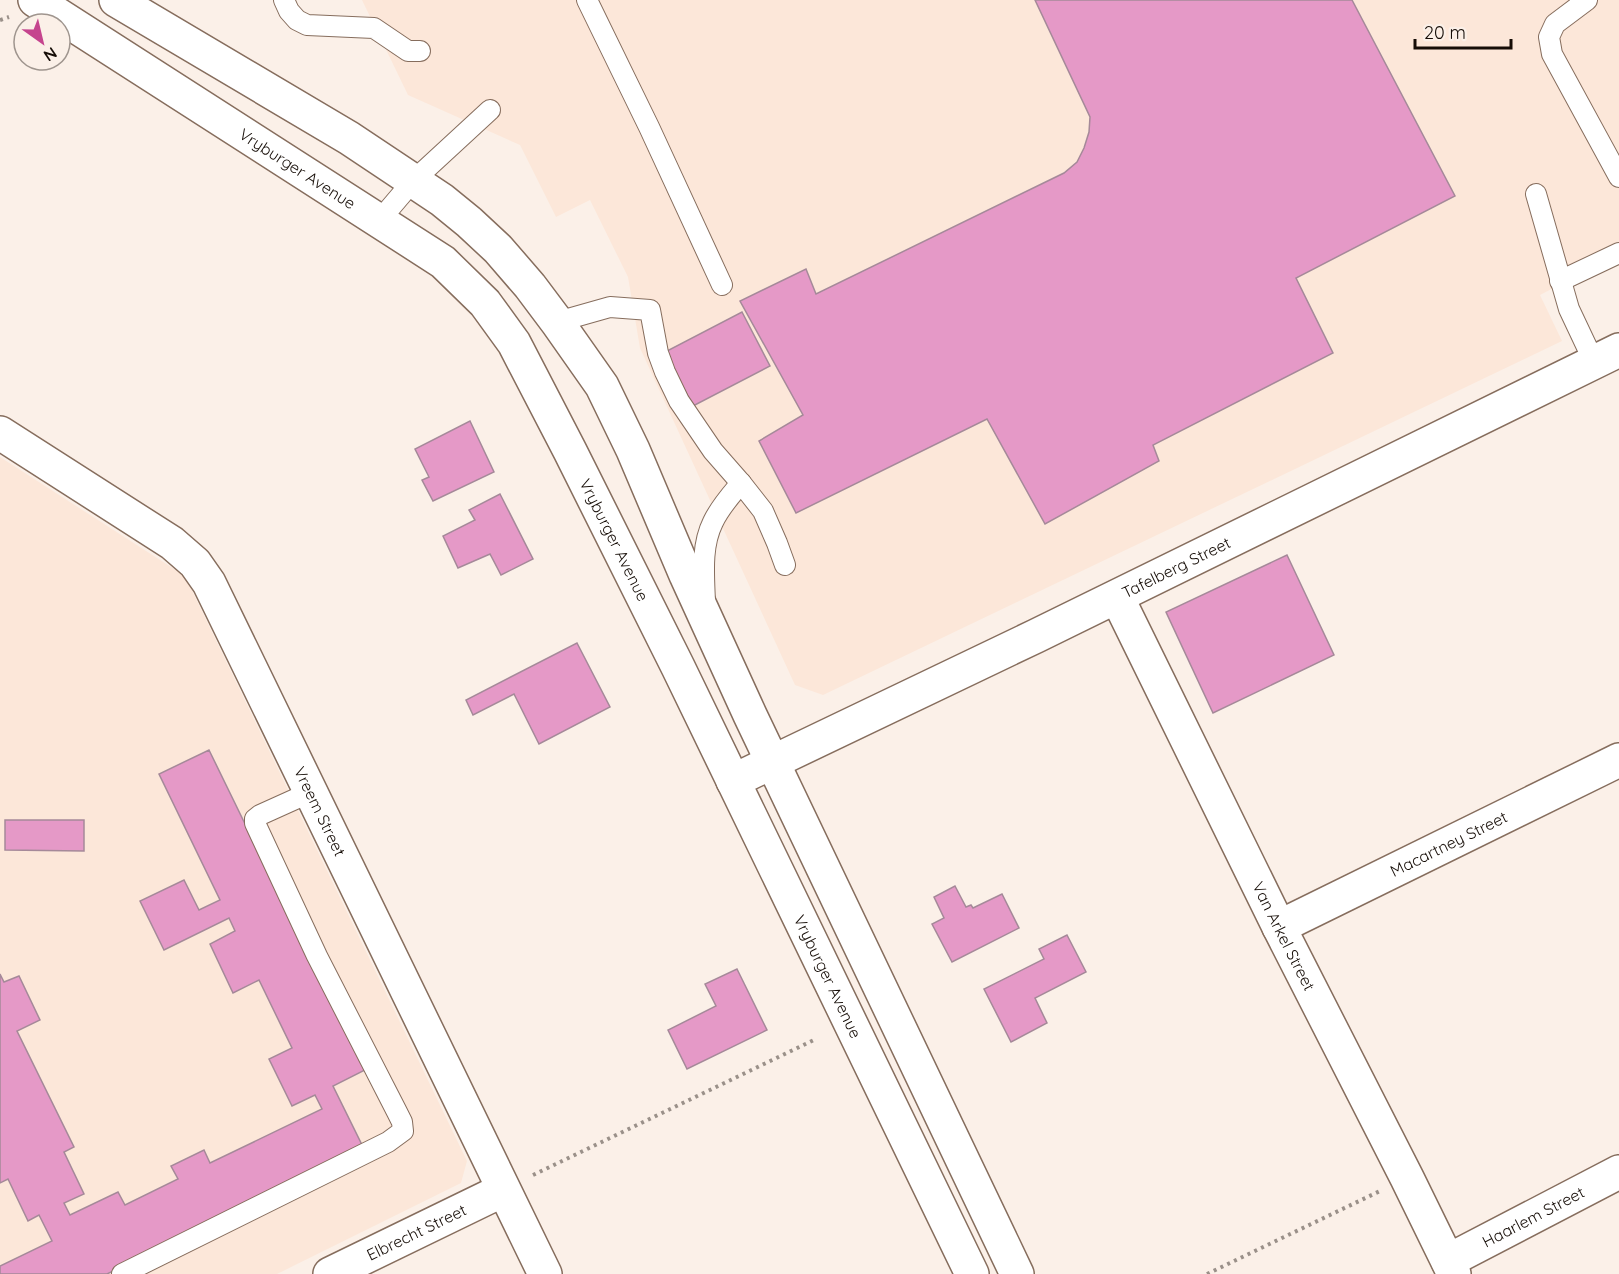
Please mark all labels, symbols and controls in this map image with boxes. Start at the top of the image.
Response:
north arrow [12,12,72,72]
scale bar [1415,12,1511,50]
text: 20 m [1424,21,1466,44]
text: N [40,43,61,66]
street label: Vryburger Avenue [236,124,360,213]
street label: Vryburger Avenue [575,475,653,604]
street label: Tafelberg Street [1119,532,1234,602]
street label: Vreem Street [290,763,350,859]
street label: Macartney Street [1387,806,1511,881]
street label: Van Arkel Street [1248,878,1320,994]
street label: Vryburger Avenue [790,912,866,1041]
street label: Haarlem Street [1479,1182,1588,1252]
street label: Elbrecht Street [363,1199,469,1265]

